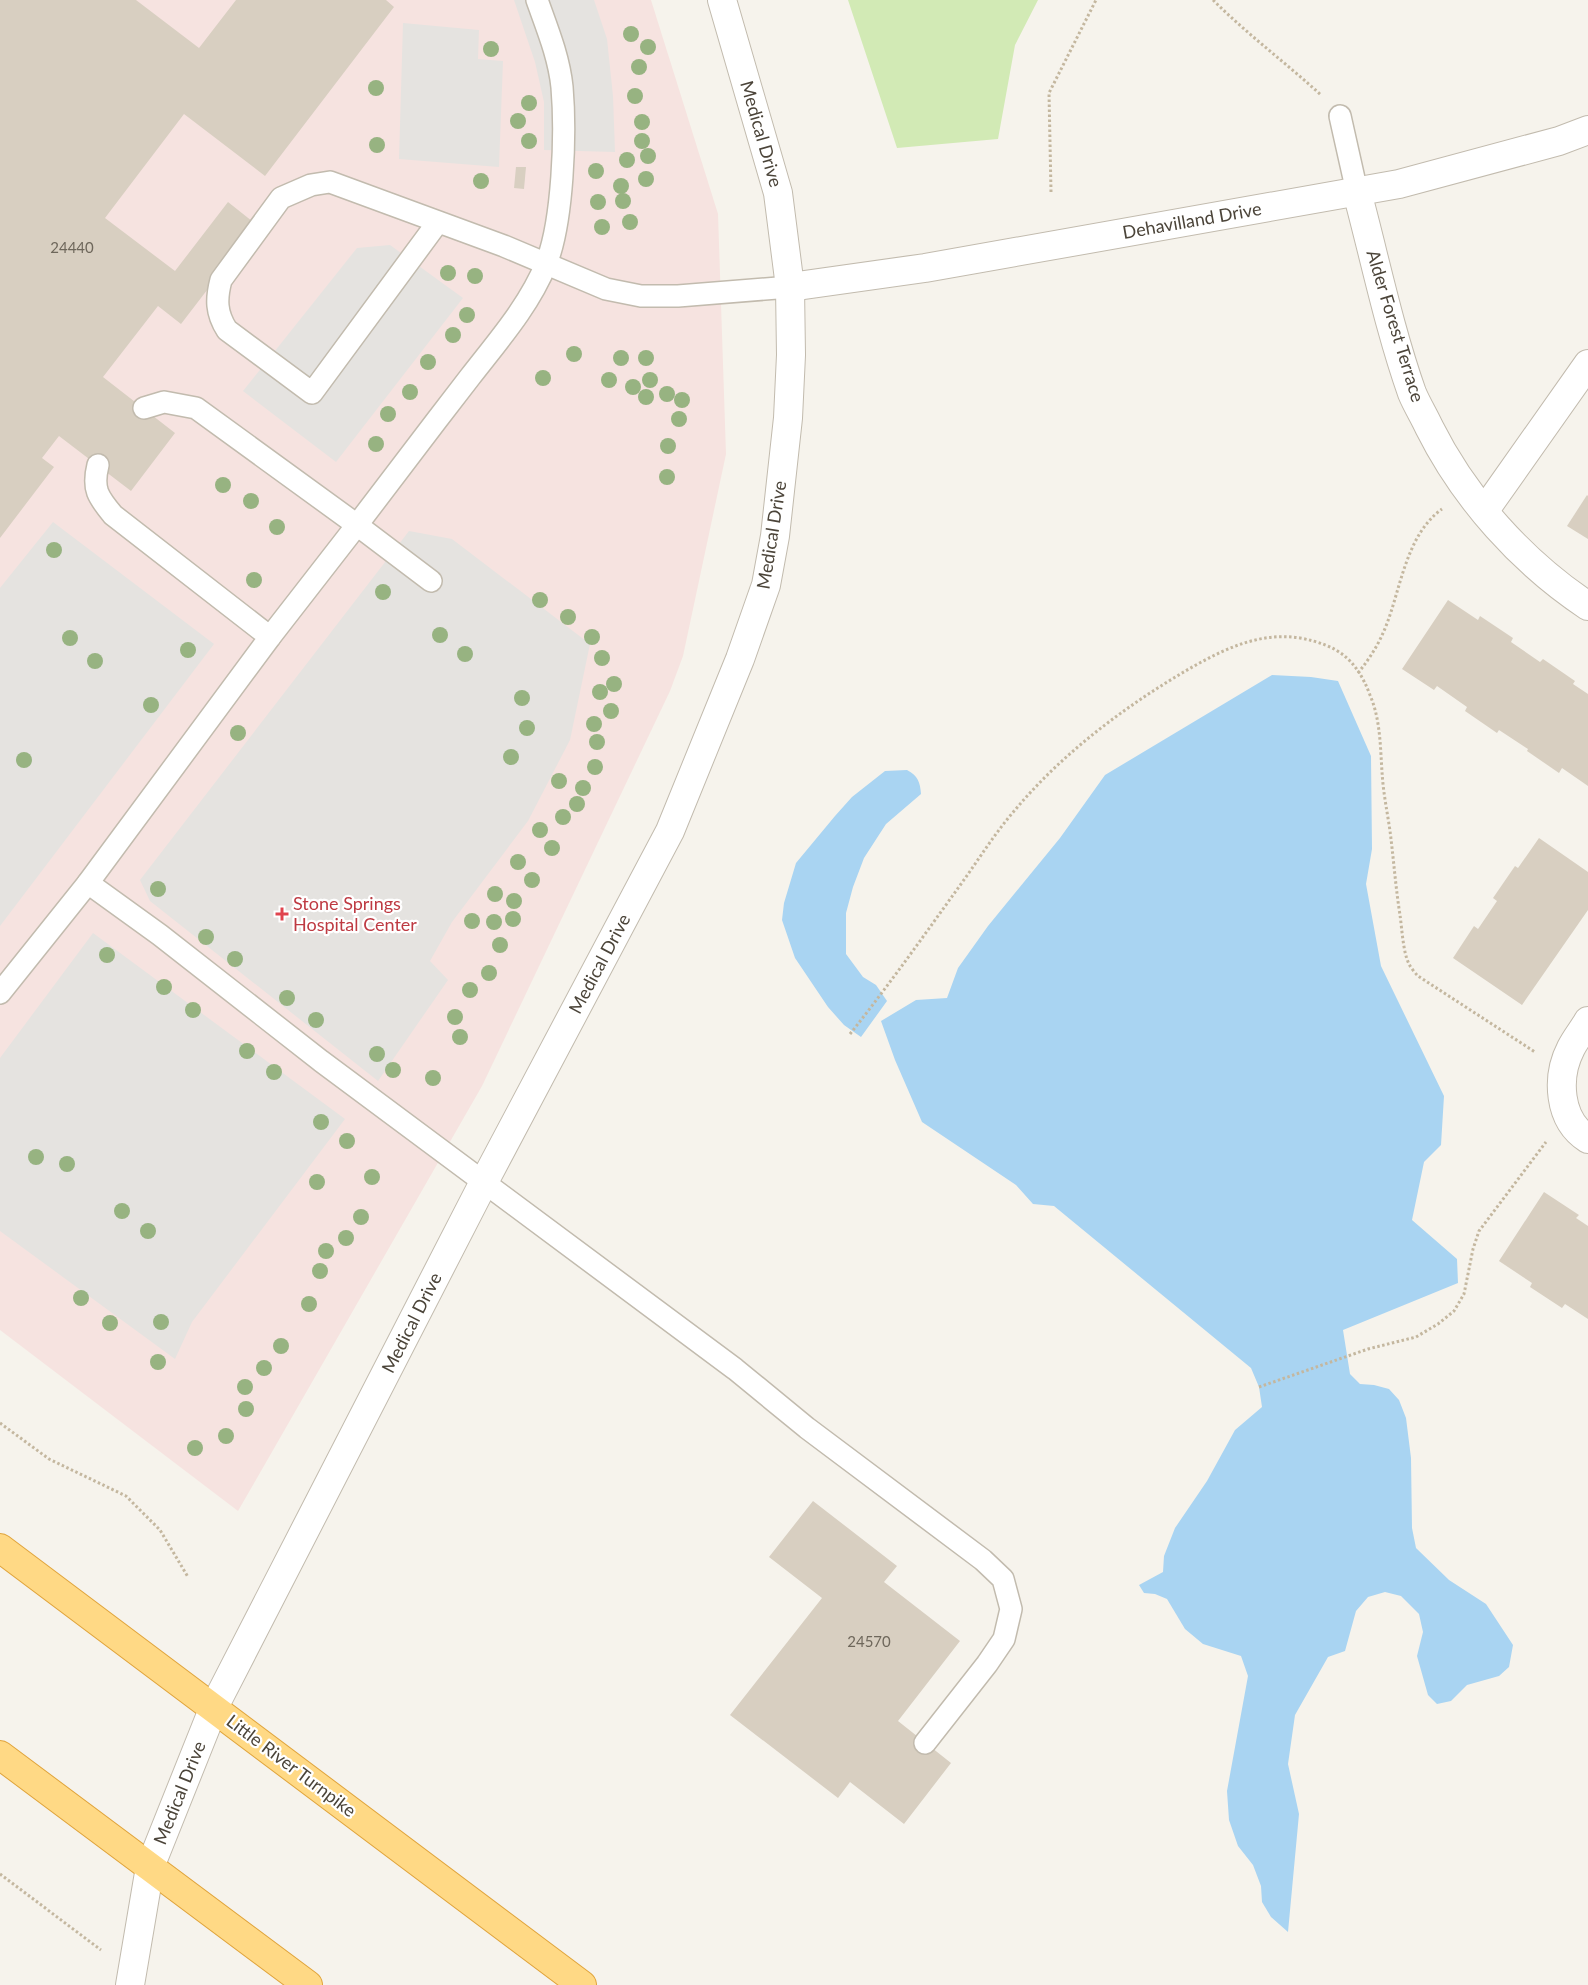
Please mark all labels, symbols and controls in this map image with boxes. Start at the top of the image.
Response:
street label: Medical Drive [736,78,788,189]
street label: Dehavilland Drive [1121,197,1263,243]
house number: 24440 [50,238,94,256]
street label: Alder Forest Terrace [1362,247,1430,405]
street label: Medical Drive [752,479,790,591]
place label: Stone Springs Hospital Center [293,892,417,935]
marker: Stone Springs Hospital Center [275,907,289,921]
street label: Medical Drive [564,910,635,1017]
street label: Medical Drive [376,1269,446,1376]
house number: 24570 [847,1632,891,1650]
street label: Little River Turnpike [223,1709,361,1821]
street label: Medical Drive [148,1738,210,1848]

